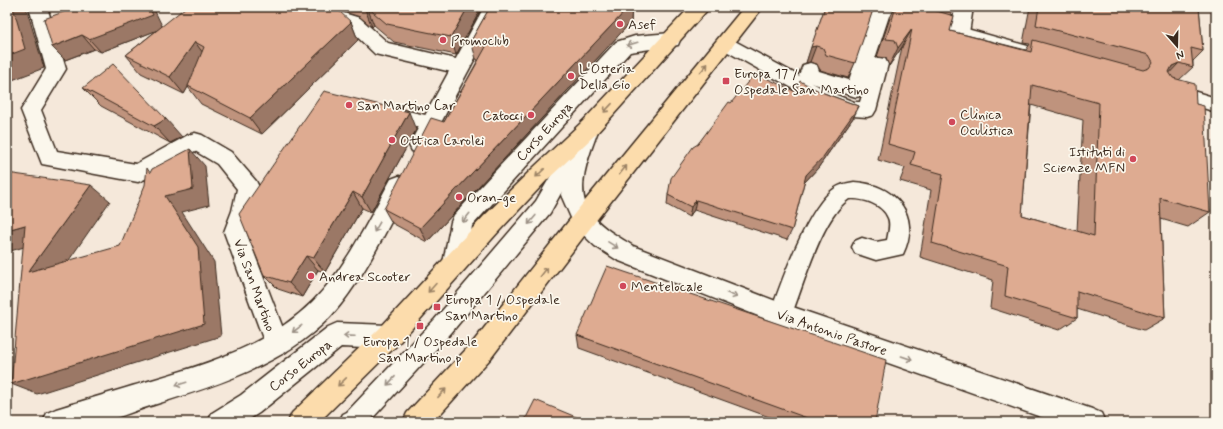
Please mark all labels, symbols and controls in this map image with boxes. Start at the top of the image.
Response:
place label: Asef [628,16,656,34]
marker: Asef [615,19,625,29]
north arrow [1157,26,1197,66]
place label: Promoclub [451,32,509,50]
marker: Promoclub [438,35,448,45]
one-way arrow [626,41,639,48]
text: N [1174,47,1186,62]
place label: L'Osteria Della Gio [579,60,634,94]
one-way arrow [700,63,709,73]
place label: Europa 17 / Ospedale San Martino [734,65,869,99]
marker: L'Osteria Della Gio [566,71,576,81]
marker: Europa 17 / Ospedale San Martino [721,76,731,86]
place label: San Martino Car [357,97,456,115]
street label: Corso Europa [513,98,577,165]
marker: San Martino Car [344,100,354,110]
one-way arrow [603,103,612,113]
place label: Clinica Oculistica [960,106,1014,140]
place label: Catocci [482,107,523,125]
marker: Catocci [526,110,536,120]
marker: Clinica Oculistica [947,117,957,127]
place label: Ottica Carolei [400,132,484,150]
marker: Ottica Carolei [387,135,397,145]
place label: Istituti di Scienze MFN [1043,143,1125,177]
marker: Istituti di Scienze MFN [1128,154,1138,164]
one-way arrow [619,164,628,175]
one-way arrow [535,168,545,178]
place label: Oran-ge [467,189,516,207]
marker: Oran-ge [454,192,464,202]
one-way arrow [461,212,470,223]
one-way arrow [528,215,537,226]
one-way arrow [372,221,380,233]
street label: Via San Martino [229,237,279,334]
one-way arrow [607,241,618,249]
one-way arrow [539,267,548,278]
place label: Andrea Scooter [319,268,411,286]
marker: Andrea Scooter [306,271,316,281]
place label: Mentelocale [631,278,703,296]
marker: Mentelocale [618,281,628,291]
one-way arrow [427,283,436,293]
place label: Europa 1 / Ospedale San Martino [445,291,560,325]
one-way arrow [726,291,738,299]
marker: Europa 1 / Ospedale San Martino [432,302,442,312]
street label: Via Antonio Pastore [774,306,889,360]
marker: Europa 1 / Ospedale San Martino p [415,321,425,331]
one-way arrow [292,325,303,333]
one-way arrow [343,332,356,340]
place label: Europa 1 / Ospedale San Martino p [363,333,478,367]
street label: Corso Europa [265,336,336,396]
one-way arrow [901,355,913,363]
one-way arrow [387,376,396,387]
one-way arrow [337,377,347,387]
one-way arrow [174,381,187,388]
one-way arrow [438,388,447,399]

